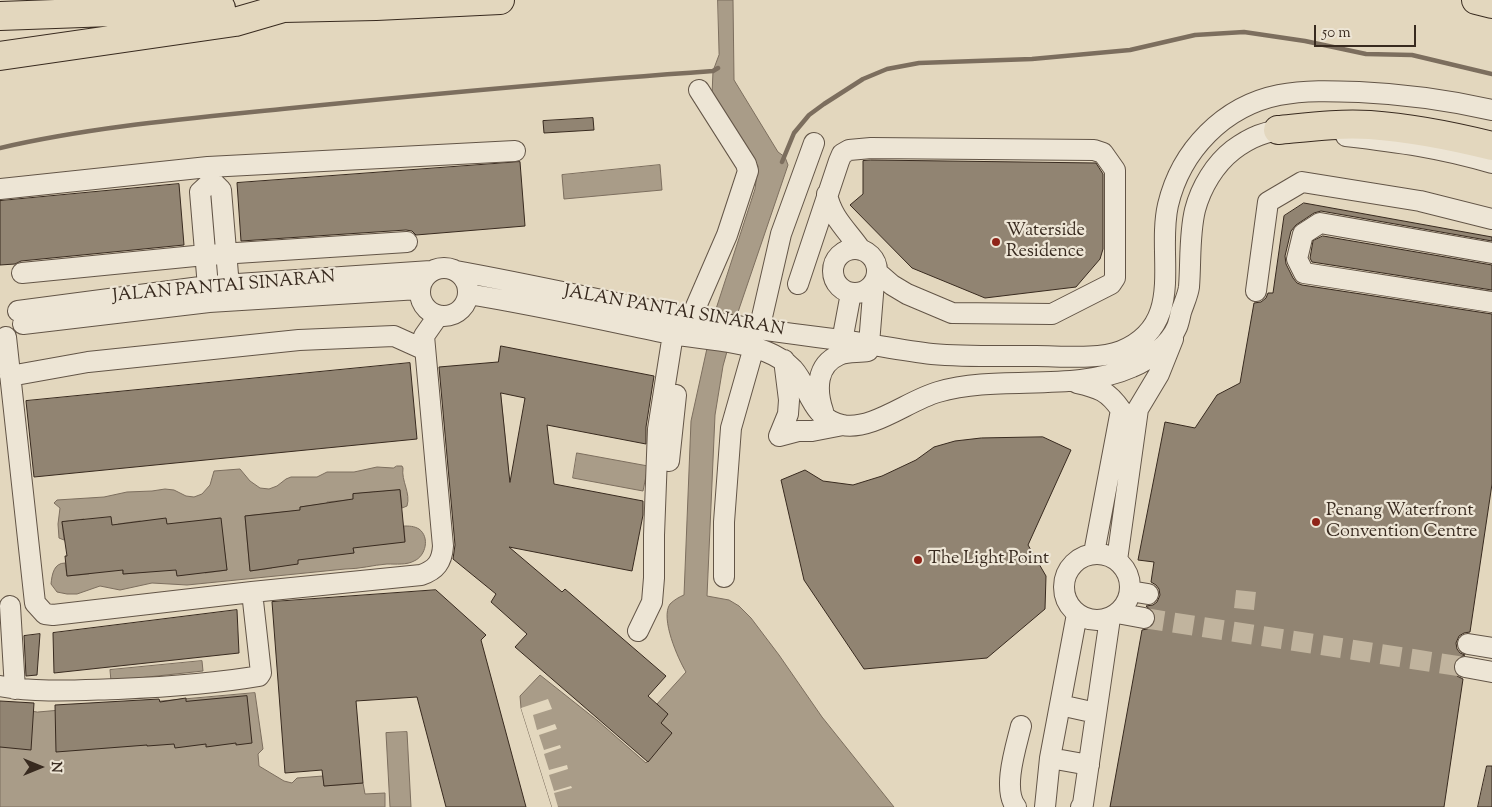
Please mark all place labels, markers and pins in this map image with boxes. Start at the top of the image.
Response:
place label: Waterside Residence [1006,221,1085,264]
marker: Waterside Residence [990,236,1002,248]
place label: Penang Waterfront Convention Centre [1326,501,1477,544]
marker: Penang Waterfront Convention Centre [1310,516,1322,528]
place label: The Light Point [928,549,1049,571]
marker: The Light Point [912,554,924,566]

